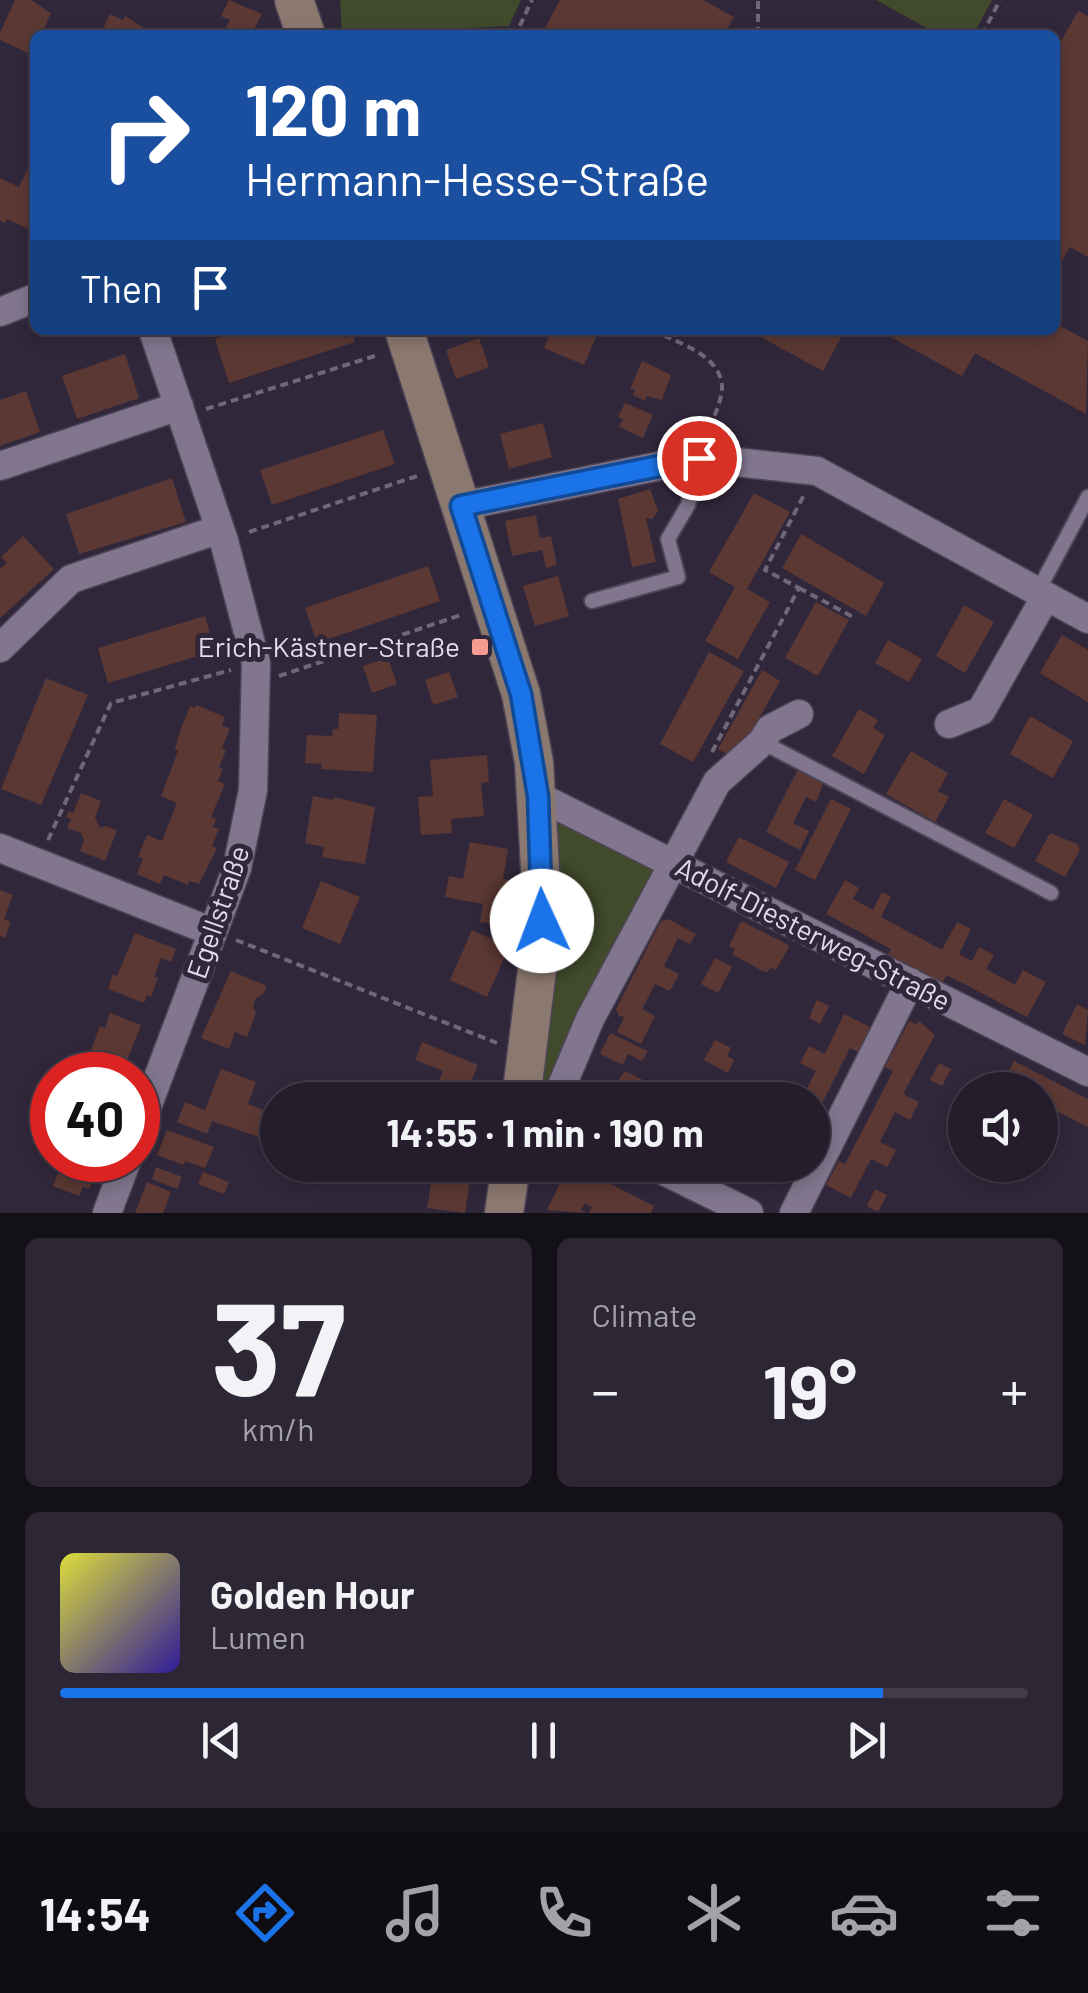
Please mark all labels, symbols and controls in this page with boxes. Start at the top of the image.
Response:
text: 120 m [245,66,421,150]
icon: right [80,70,210,200]
text: Hermann-Hesse-Straße [245,151,709,205]
icon: arrive [183,260,238,315]
text: Then [80,265,163,311]
pin [657,416,742,501]
icon: arrive [672,431,727,486]
place label: Erich-Kästner-Straße [198,629,460,663]
marker: Erich-Kästner-Straße [469,636,491,658]
street label: Egellstraße [178,841,256,983]
street label: Adolf-Diesterweg-Straße [670,849,956,1017]
position arrow [490,869,594,973]
speed limit sign: 40 [30,1052,160,1182]
map controls [948,1072,1058,1182]
button: sound [948,1072,1058,1182]
text: 14:55 · 1 min · 190 m [386,1109,704,1155]
text: 37 [211,1266,346,1422]
text: Climate [592,1295,697,1333]
text: 19° [762,1344,857,1434]
text: − [592,1356,619,1422]
text: + [1000,1356,1028,1422]
text: km/h [242,1409,314,1447]
text: Golden Hour [210,1571,415,1617]
text: Lumen [210,1617,306,1655]
icon: previous [194,1713,249,1768]
icon: pause [516,1713,571,1768]
icon: next [839,1713,894,1768]
icon: directions [230,1878,300,1948]
icon: music [380,1878,450,1948]
icon: phone [529,1878,599,1948]
icon: climate [679,1878,749,1948]
icon: car [829,1878,899,1948]
icon: filters [978,1878,1048,1948]
text: 14:54 [40,1886,151,1940]

